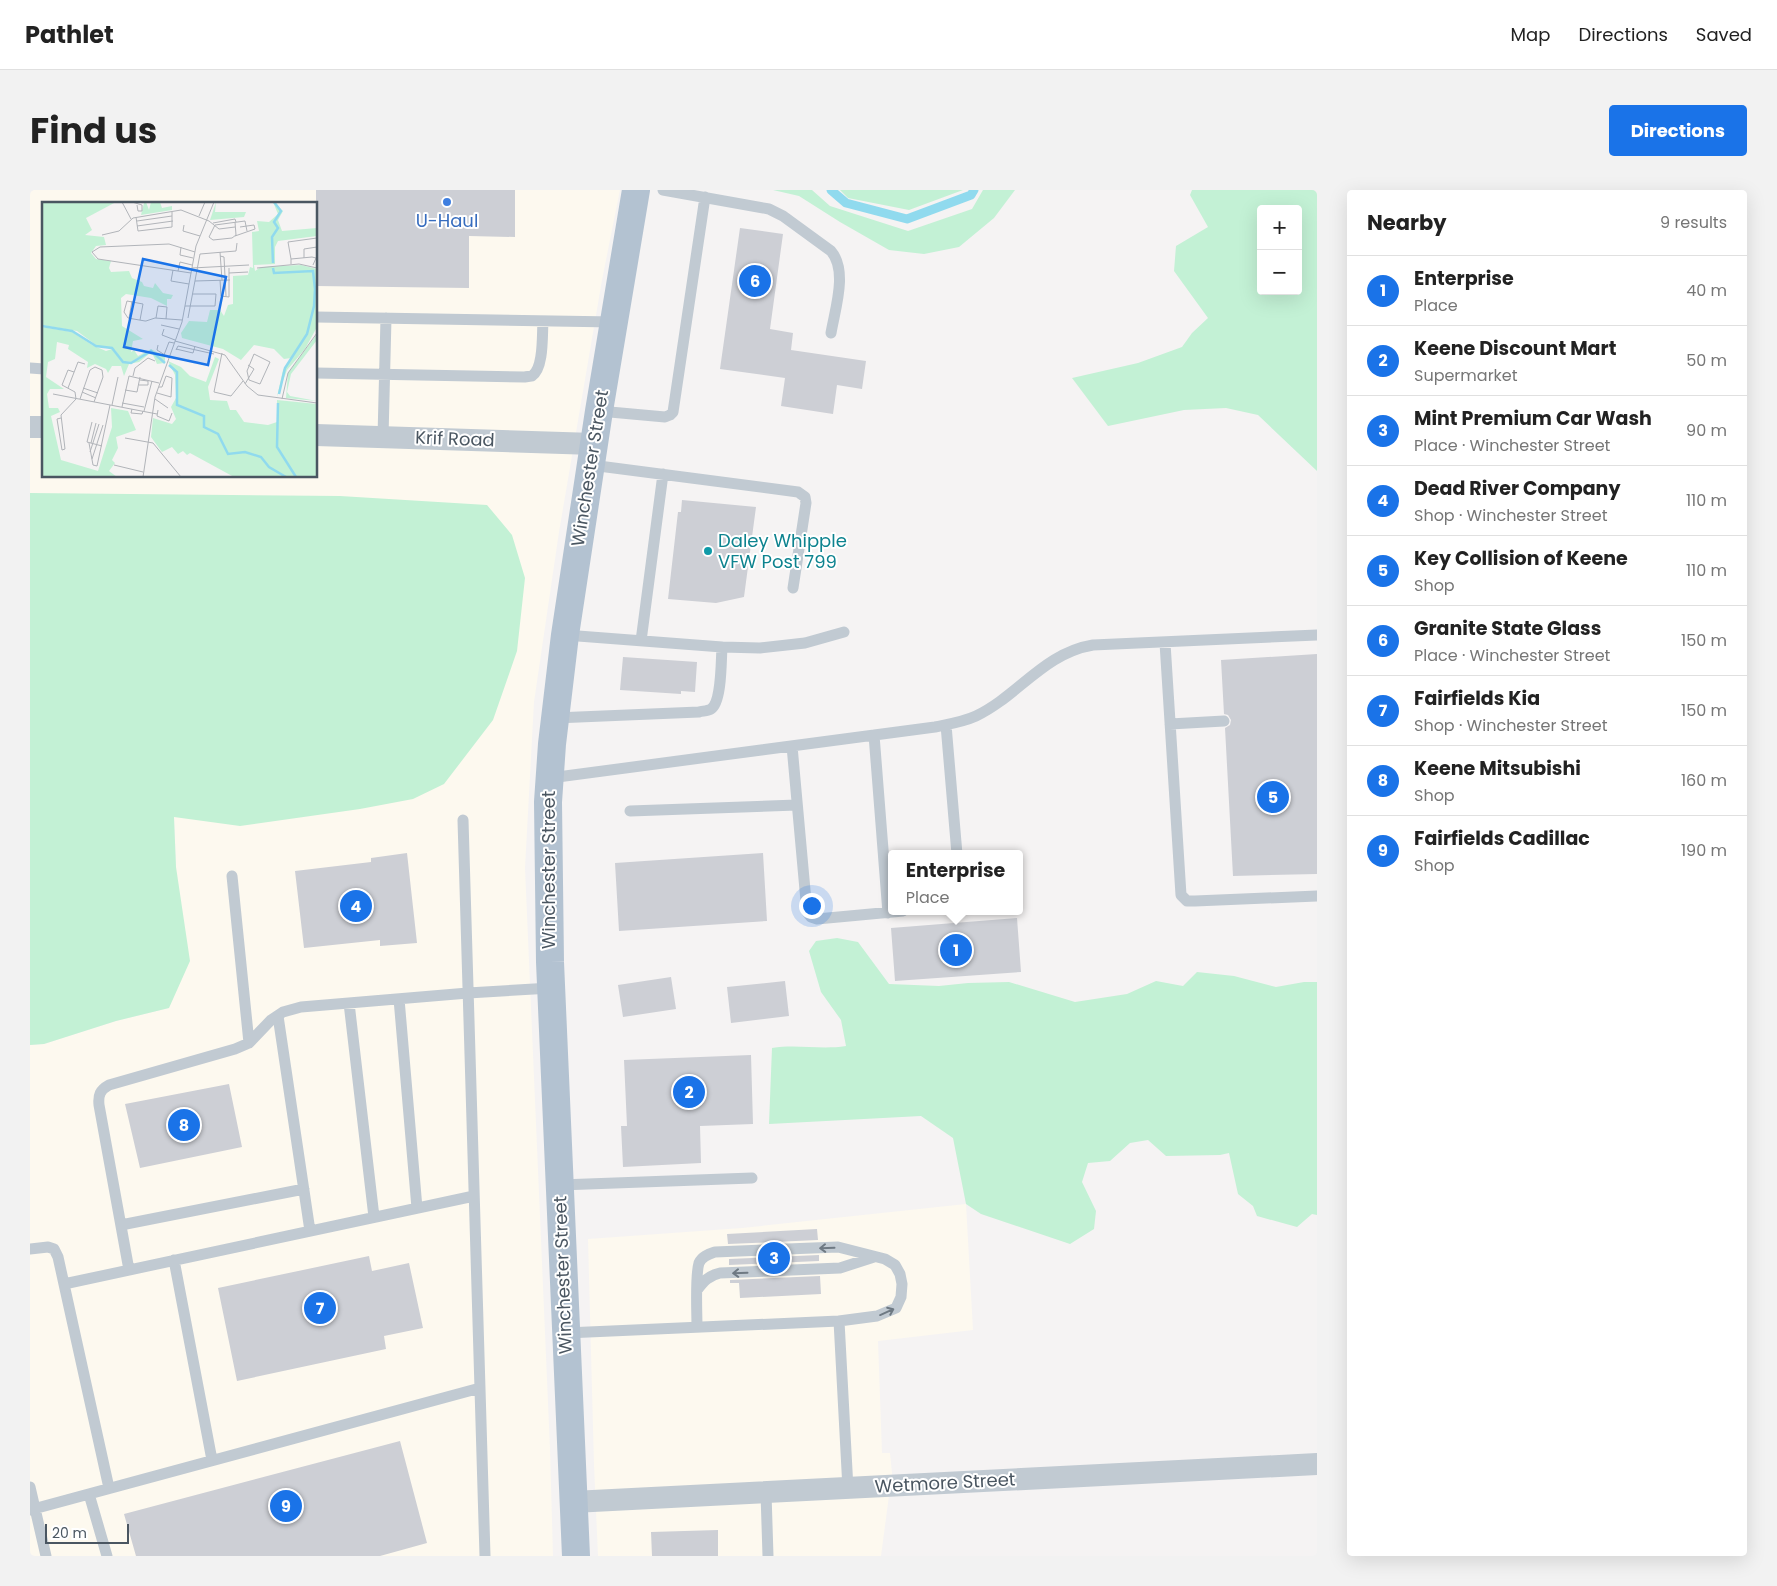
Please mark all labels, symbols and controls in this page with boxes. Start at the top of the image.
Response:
text: Pathlet [25,18,114,51]
text: Map [1511,22,1550,47]
text: Directions [1578,22,1668,47]
text: Saved [1696,22,1752,47]
button: Directions [1609,105,1747,156]
text: Find us [30,106,157,155]
marker: U-Haul [441,196,453,208]
inset map [42,202,318,478]
map controls [1257,205,1302,295]
button: + [1257,205,1302,250]
place label: U-Haul [416,208,478,233]
text: Nearby [1367,208,1447,237]
text: 9 results [1660,211,1727,234]
button: − [1257,250,1302,295]
pin: 6 [739,262,771,300]
text: Enterprise [1414,265,1514,292]
text: 1 [1380,279,1386,302]
text: 40 m [1686,279,1727,302]
text: Place [1414,294,1458,317]
text: Keene Discount Mart [1414,335,1616,362]
text: 2 [1378,349,1388,372]
text: 50 m [1686,349,1727,372]
text: Supermarket [1414,364,1518,387]
street label: Winchester Street [565,388,614,548]
text: Mint Premium Car Wash [1414,405,1652,432]
text: 3 [1378,419,1388,442]
text: 90 m [1686,419,1727,442]
street label: Krif Road [415,425,495,452]
text: Place · Winchester Street [1414,434,1610,457]
text: Dead River Company [1414,475,1620,502]
text: 4 [1378,489,1388,512]
text: 110 m [1686,489,1727,512]
text: Shop · Winchester Street [1414,504,1607,527]
place label: Daley Whipple VFW Post 799 [718,528,847,574]
marker: Daley Whipple VFW Post 799 [702,545,714,557]
text: Key Collision of Keene [1414,545,1628,572]
text: 5 [1378,559,1388,582]
text: 110 m [1686,559,1727,582]
text: Shop [1414,574,1455,597]
text: Granite State Glass [1414,615,1601,642]
text: 6 [1378,629,1388,652]
text: 150 m [1681,629,1727,652]
text: Place · Winchester Street [1414,644,1610,667]
text: Fairfields Kia [1414,685,1540,712]
text: 7 [1379,699,1387,722]
text: 150 m [1681,699,1727,722]
text: Shop · Winchester Street [1414,714,1607,737]
text: Keene Mitsubishi [1414,755,1581,782]
text: 8 [1378,769,1388,792]
text: 160 m [1681,769,1727,792]
pin: 5 [1257,778,1289,816]
text: Shop [1414,784,1455,807]
street label: Winchester Street [536,791,561,949]
text: Fairfields Cadillac [1414,825,1590,852]
text: 9 [1378,839,1388,862]
text: 190 m [1681,839,1727,862]
popup [888,850,1023,915]
text: Shop [1414,854,1455,877]
text: Enterprise [906,857,1005,884]
text: Place [906,886,949,909]
pin: 4 [340,887,372,925]
your location [799,893,825,919]
pin: 1 [940,931,972,969]
pin: 2 [673,1073,705,1111]
pin: 8 [168,1106,200,1144]
street label: Winchester Street [547,1195,578,1355]
pin: 3 [758,1239,790,1277]
one-way arrow [819,1243,835,1252]
one-way arrow [732,1268,748,1277]
pin: 7 [304,1289,336,1327]
one-way arrow [879,1307,894,1317]
street label: Wetmore Street [874,1466,1016,1499]
pin: 9 [270,1487,302,1525]
scale bar [45,1521,129,1544]
text: 20 m [52,1523,87,1543]

